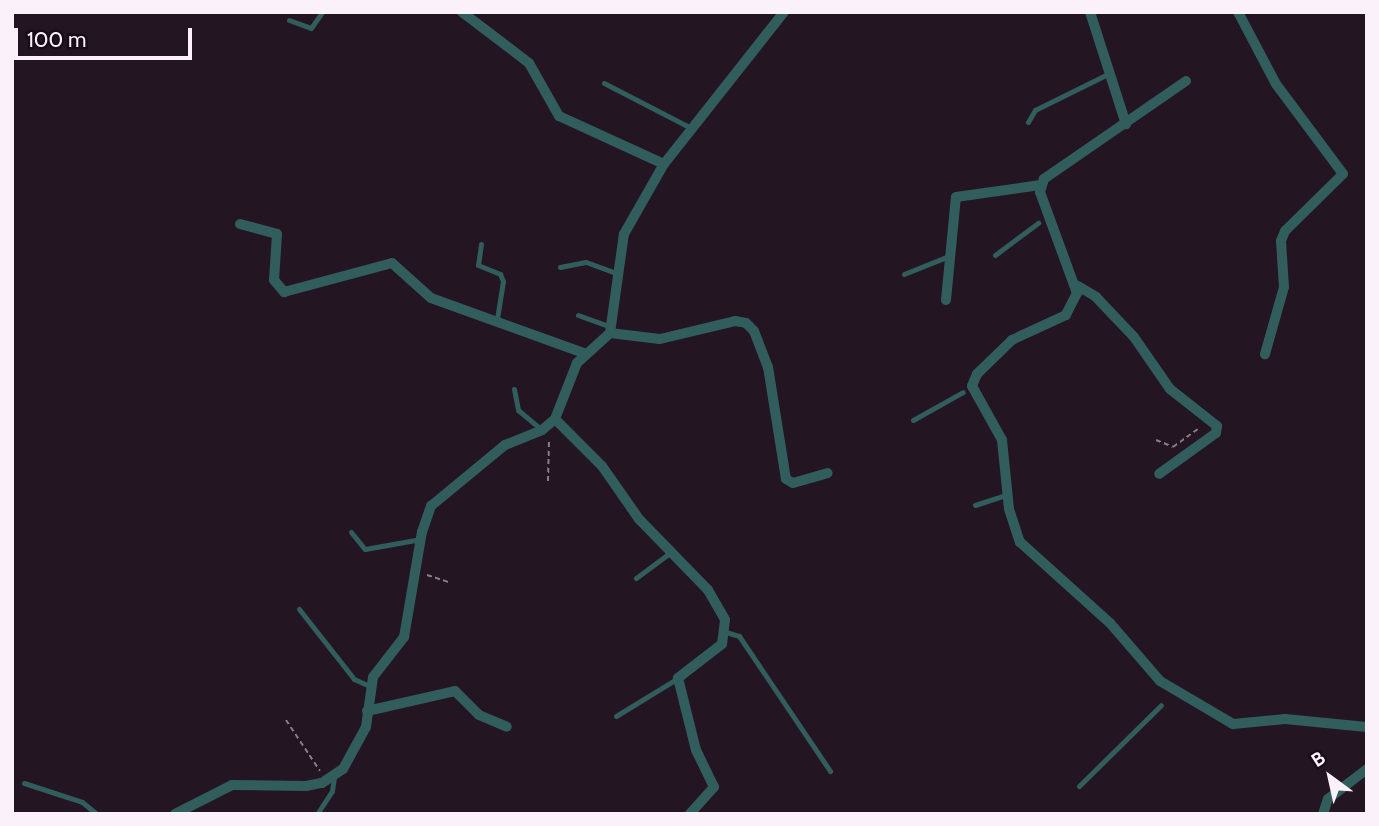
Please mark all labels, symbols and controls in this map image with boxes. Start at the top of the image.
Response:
scale bar [18,14,196,58]
text: 100 m [27,27,86,52]
north arrow [1295,742,1365,812]
text: B [1307,746,1330,772]

